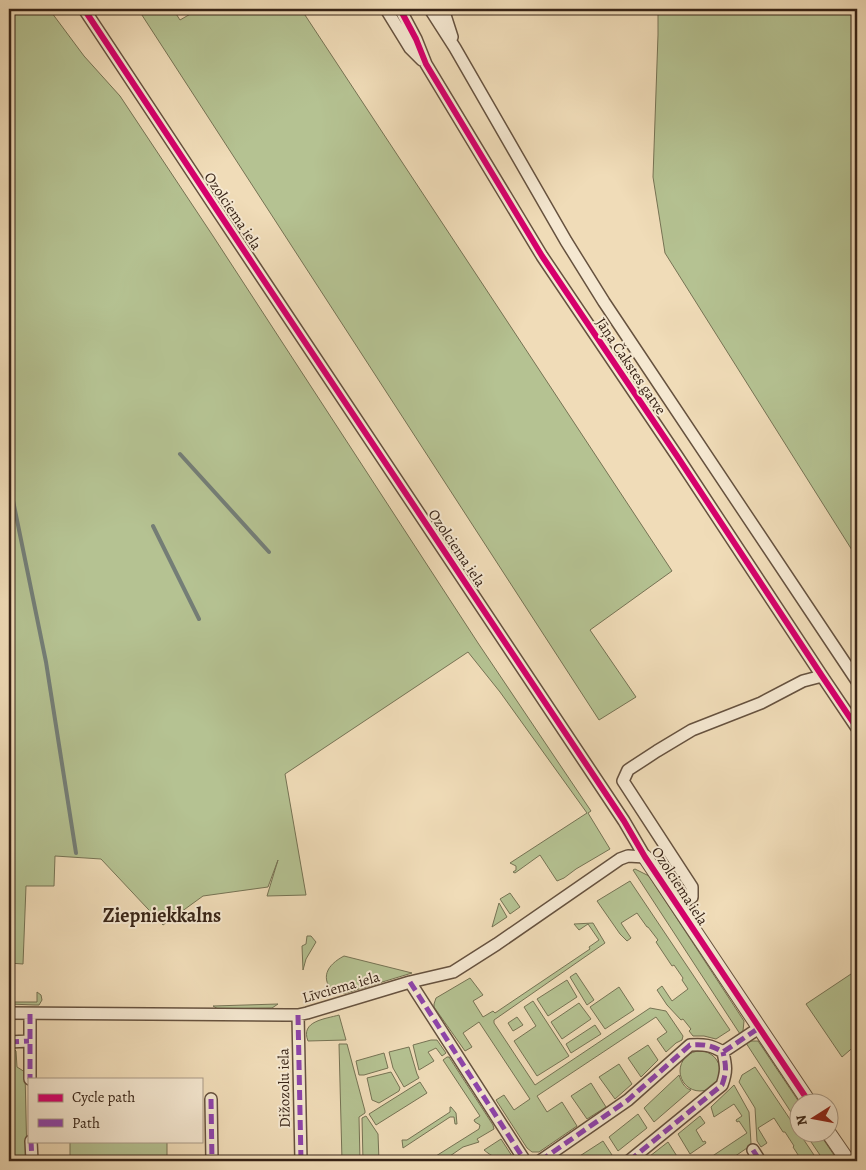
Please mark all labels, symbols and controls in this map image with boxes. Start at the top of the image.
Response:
street label: Ozolciema iela [200,168,266,254]
street label: Jāņa Čakstes gatve [591,314,671,419]
street label: Ozolciema iela [424,505,490,591]
street label: Ozolciema iela [647,843,713,929]
district label: Ziepniekkalns [103,902,221,929]
street label: Līvciema iela [300,966,382,1008]
street label: Dižozolu iela [273,1048,295,1128]
legend [28,1078,202,1142]
text: Cycle path [72,1087,135,1107]
north arrow [788,1092,838,1142]
text: Path [72,1113,100,1133]
text: N [791,1114,812,1127]

